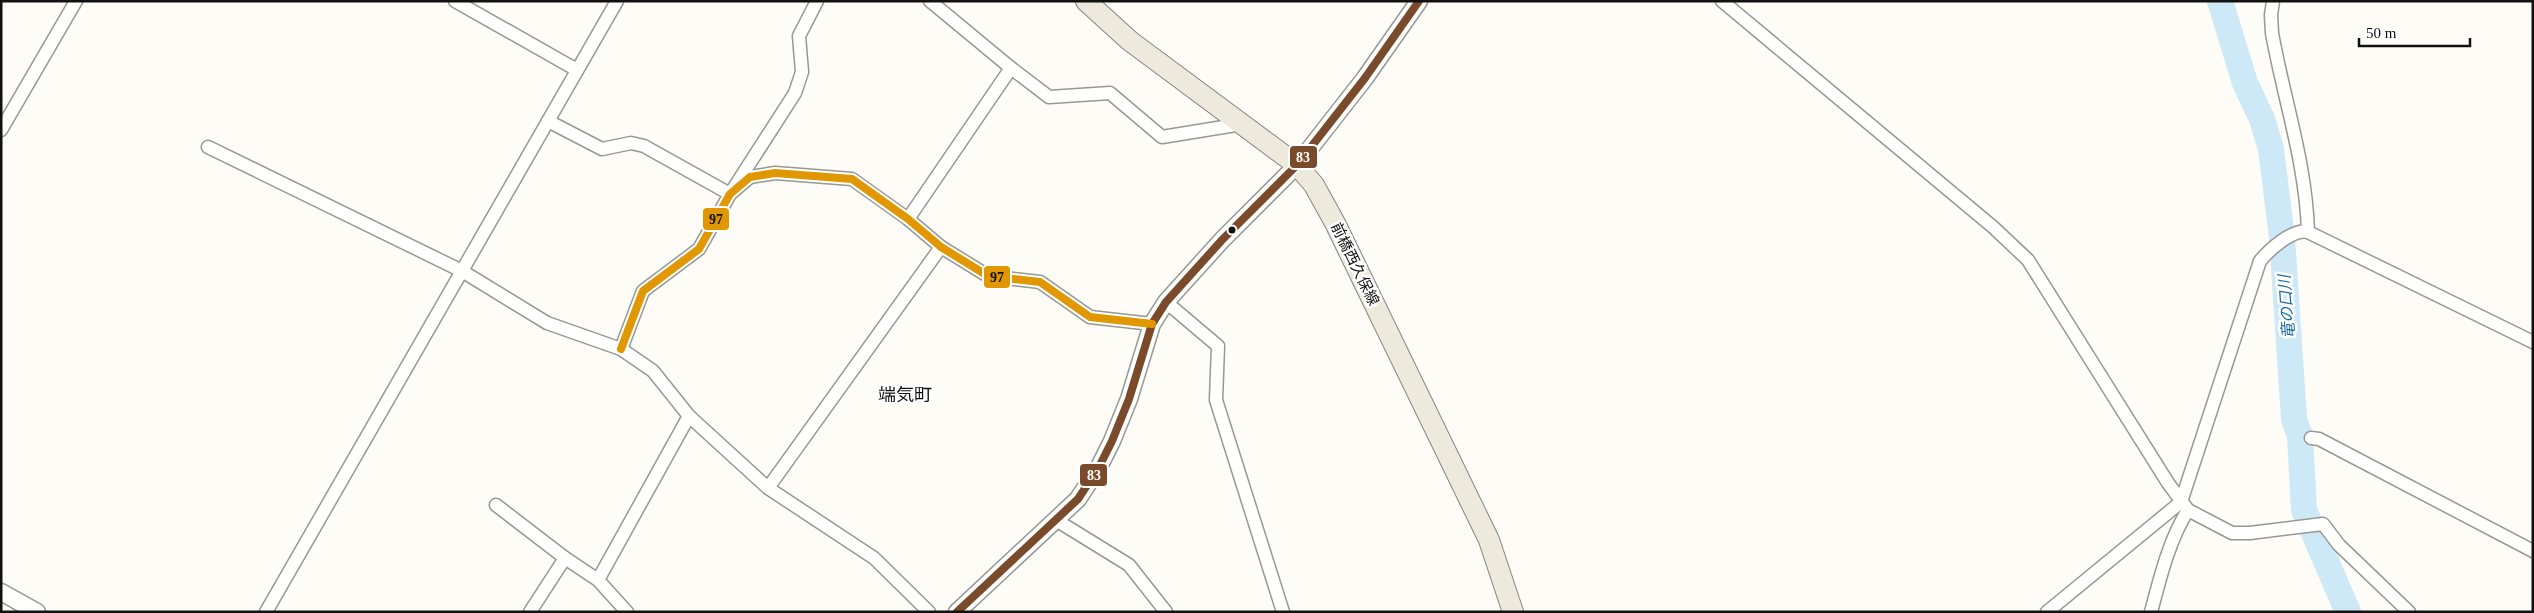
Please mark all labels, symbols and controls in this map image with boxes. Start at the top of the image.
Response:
scale bar [2359,15,2470,47]
text: 50 m [2366,25,2397,41]
line badge: 83 [1289,145,1318,169]
text: 83 [1296,150,1310,165]
line badge: 97 [702,207,730,231]
text: 97 [709,212,723,227]
street label: 前橋西久保線 [1328,220,1382,308]
unlabelled marker [1227,225,1237,235]
line badge: 97 [983,265,1011,289]
text: 97 [990,270,1004,285]
water label: 竜の口川 [2276,272,2297,339]
district label: 端気町 [878,385,932,405]
line badge: 83 [1079,463,1108,487]
text: 83 [1087,468,1101,483]

